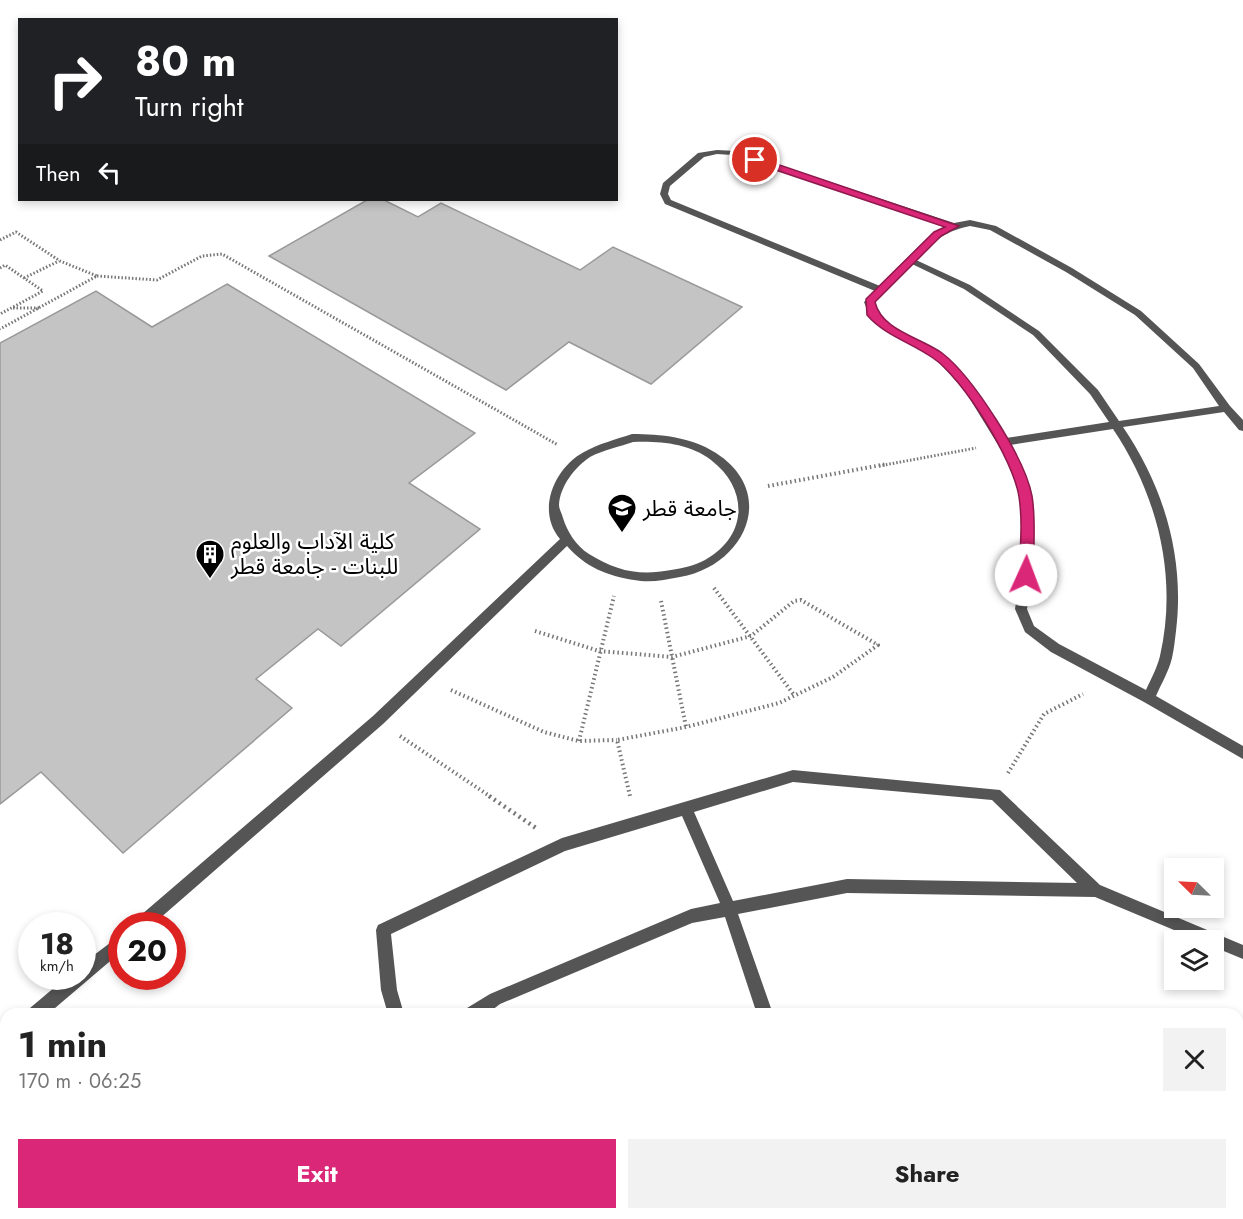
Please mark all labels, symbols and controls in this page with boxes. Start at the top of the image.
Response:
text: 80 m [135,31,236,92]
icon: right [36,42,114,120]
text: Turn right [135,87,243,126]
pin [729,134,780,185]
icon: arrive [738,143,771,176]
icon: left [93,156,126,189]
text: Then [36,157,81,189]
school or university icon: جامعة قطر [606,492,638,534]
place label: جامعة قطر [642,492,737,524]
place label: كلية الآداب والعلوم للبنات - جامعة قطر [230,525,398,582]
building icon: كلية الآداب والعلوم للبنات - جامعة قطر [194,538,226,580]
position arrow [994,543,1058,607]
north arrow [1164,858,1224,918]
map controls [1164,858,1224,990]
speed limit sign: 20 [108,912,186,990]
text: 18 [40,922,74,965]
button: layers [1164,930,1224,990]
text: km/h [40,955,74,977]
text: 1 min [18,1018,107,1070]
button: close [1163,1028,1226,1091]
text: 170 m · 06:25 [18,1067,141,1096]
button: Exit [18,1139,616,1208]
button: Share [628,1139,1226,1208]

